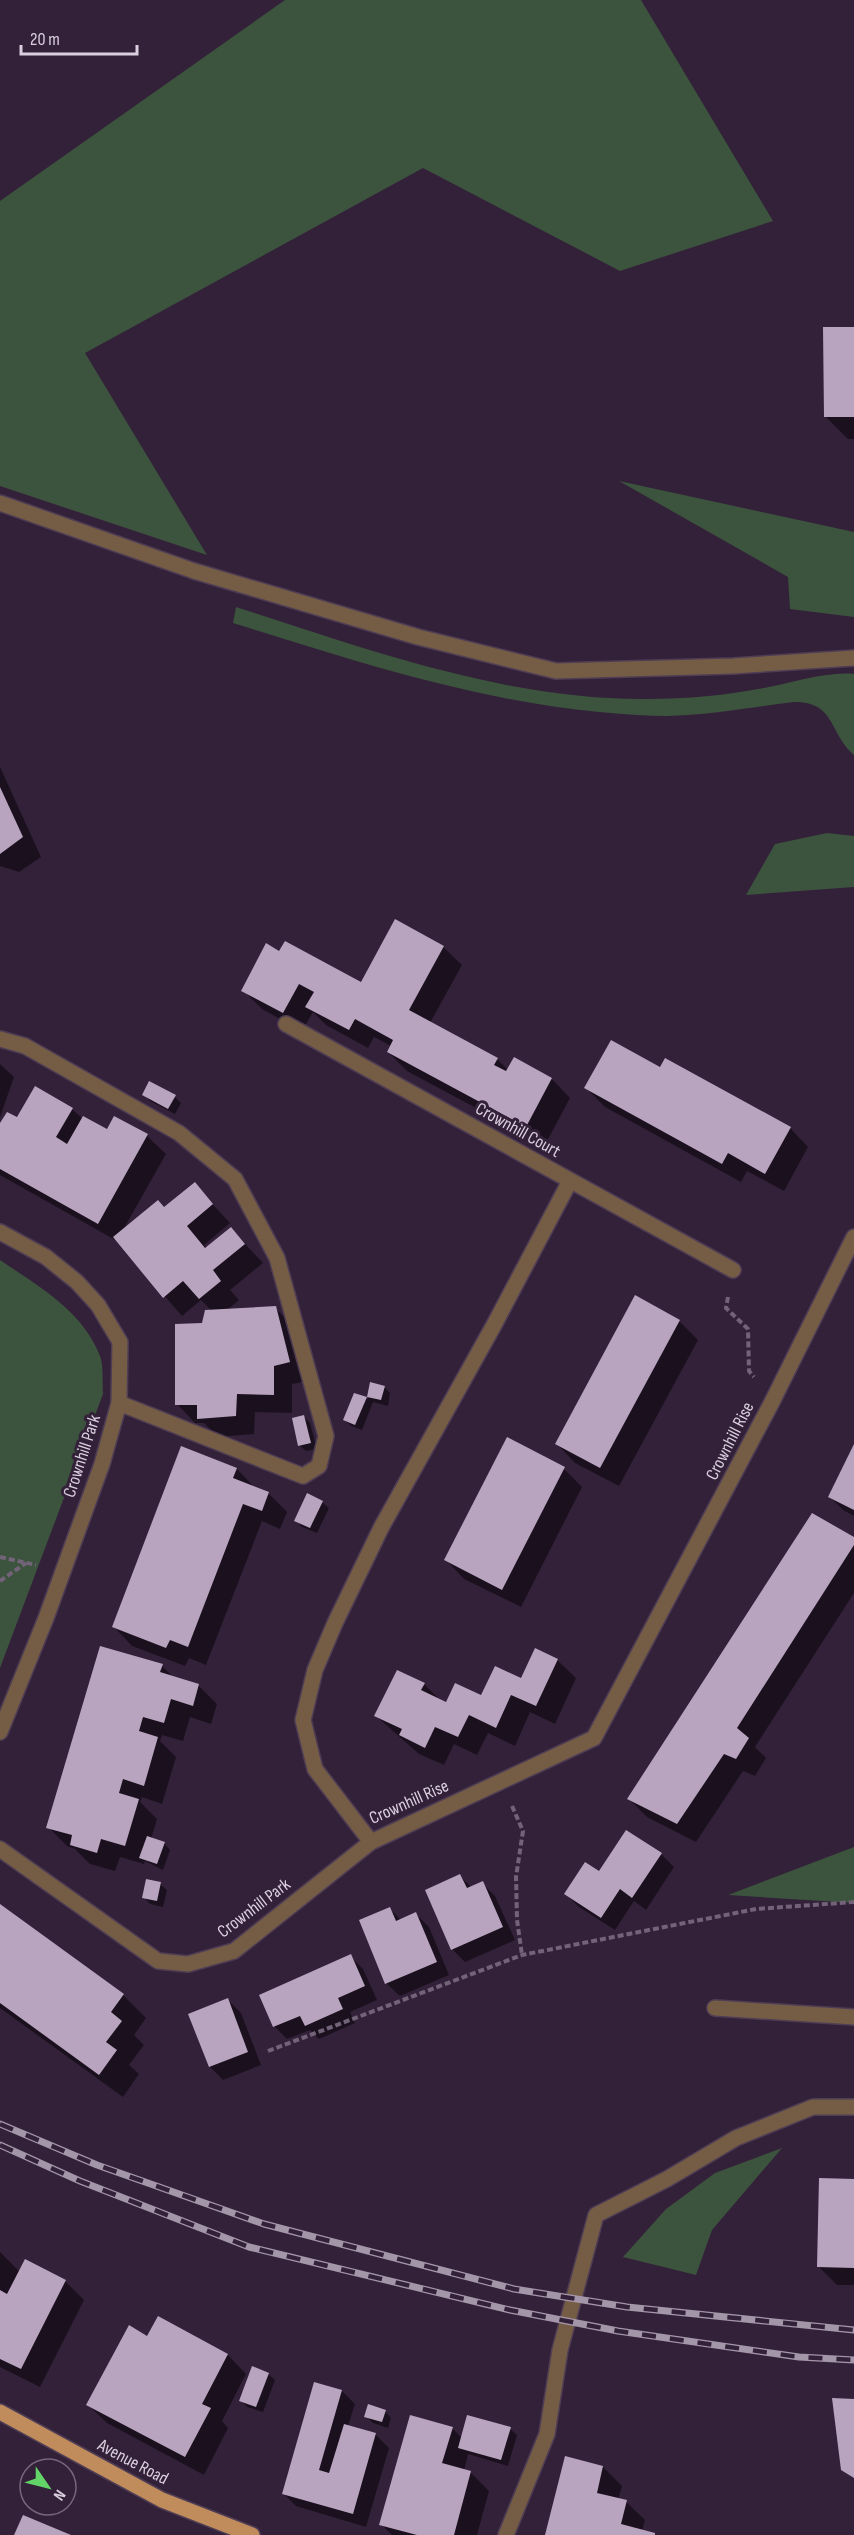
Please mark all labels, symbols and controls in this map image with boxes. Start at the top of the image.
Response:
scale bar [21,18,136,56]
text: 20 m [30,29,60,50]
street label: Crownhill Court [472,1098,565,1162]
street label: Crownhill Rise [701,1398,759,1484]
street label: Crownhill Park [59,1412,105,1500]
street label: Crownhill Rise [366,1775,452,1829]
street label: Crownhill Park [213,1874,295,1942]
street label: Avenue Road [93,2434,172,2489]
north arrow [18,2457,78,2517]
text: N [49,2486,69,2504]

